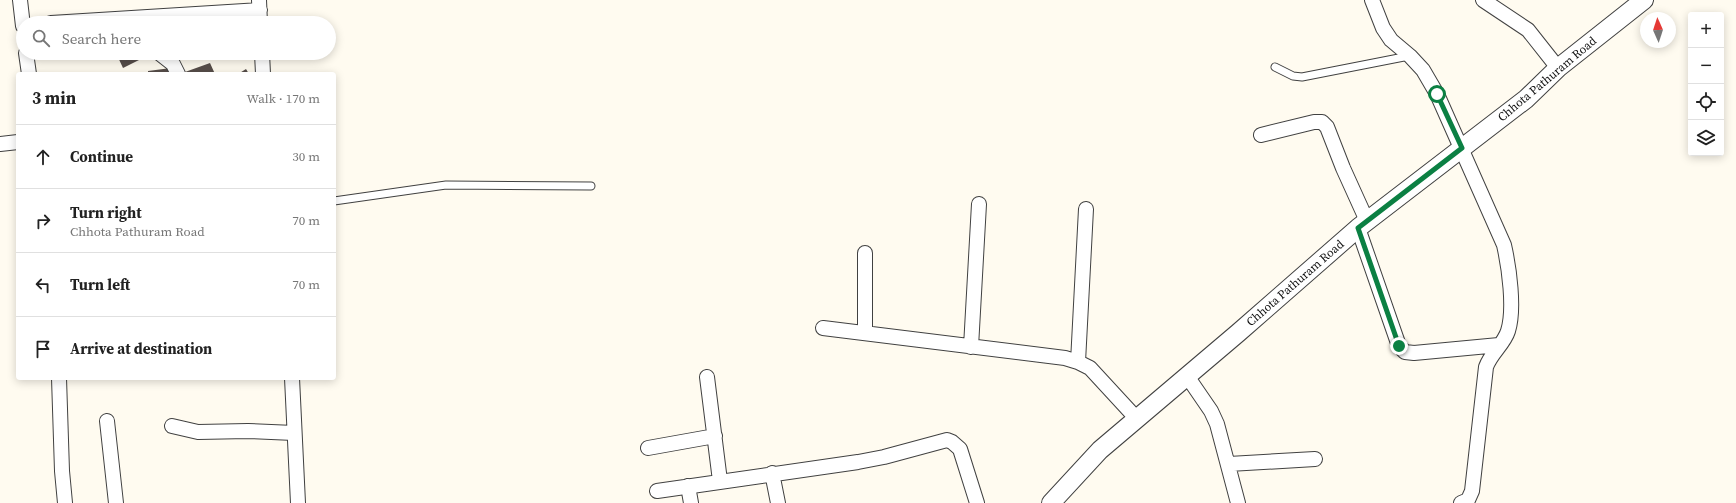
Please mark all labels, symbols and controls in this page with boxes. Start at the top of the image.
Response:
north arrow [1640,12,1676,48]
map controls [1688,12,1724,156]
button: + [1688,12,1724,48]
search box [16,16,336,60]
icon: search [30,27,52,49]
text: Search here [62,28,141,49]
street label: Chhota Pathuram Road [1494,33,1600,125]
button: − [1688,48,1724,84]
button: locate [1688,84,1724,120]
route start [1428,85,1446,103]
text: 3 min [32,86,76,110]
text: Walk · 170 m [247,90,320,107]
button: layers [1688,120,1724,156]
icon: ahead [32,146,54,168]
text: Continue [70,146,133,167]
text: 30 m [292,148,320,165]
text: Turn right [70,202,142,223]
icon: right [32,210,54,232]
text: 70 m [292,212,320,229]
text: Chhota Pathuram Road [70,223,205,240]
street label: Chhota Pathuram Road [1243,236,1347,330]
icon: left [32,274,54,296]
text: Turn left [70,274,130,295]
text: 70 m [292,276,320,293]
route end [1390,337,1408,355]
icon: arrive [32,338,54,360]
text: Arrive at destination [70,338,212,359]

